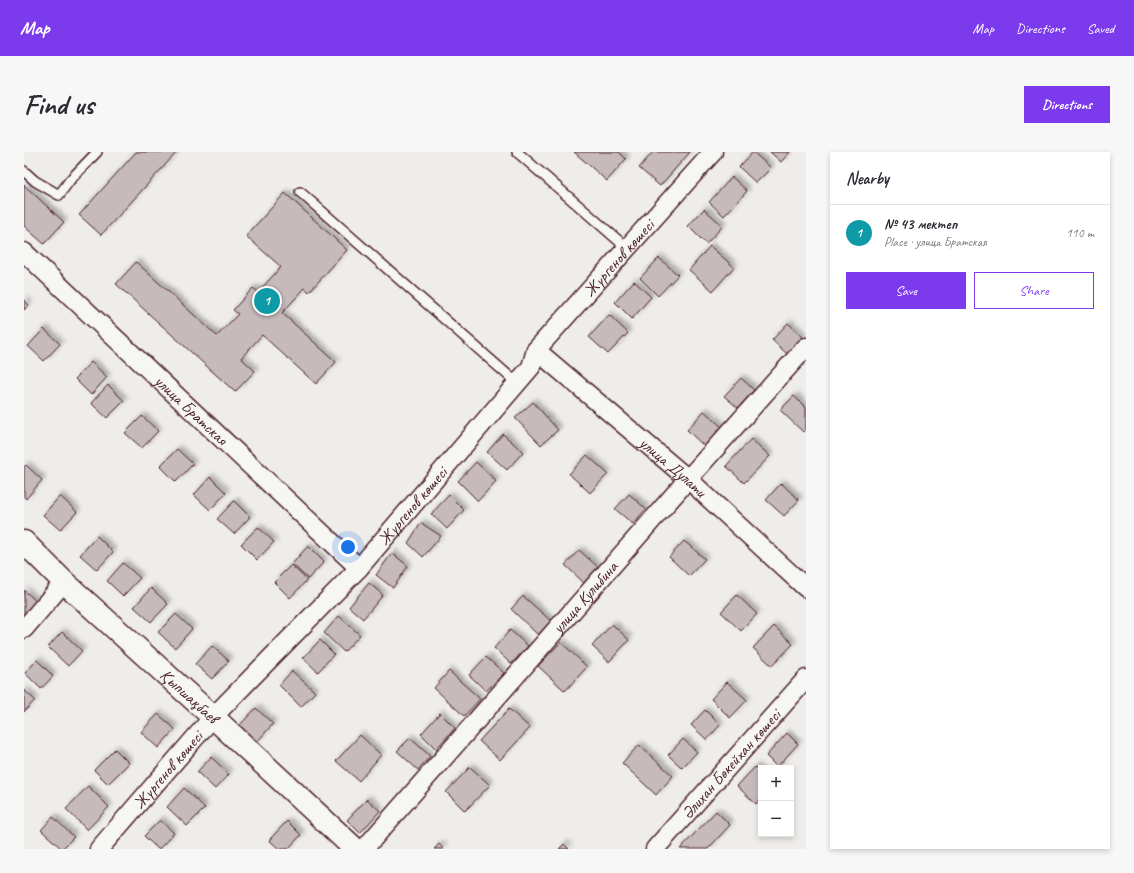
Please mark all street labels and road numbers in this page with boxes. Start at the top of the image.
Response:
street label: Жүргенов көшесі [579,214,660,301]
street label: улица Братская [149,370,233,450]
street label: улица Дулати [634,432,712,503]
street label: Жүргенов көшесі [373,461,453,549]
street label: улица Кулибина [547,556,623,638]
street label: Қыпшақбаев [156,664,225,730]
street label: Әлихан Бөкейхан көшесі [677,704,786,823]
street label: Жүргенов көшесі [129,725,209,813]

